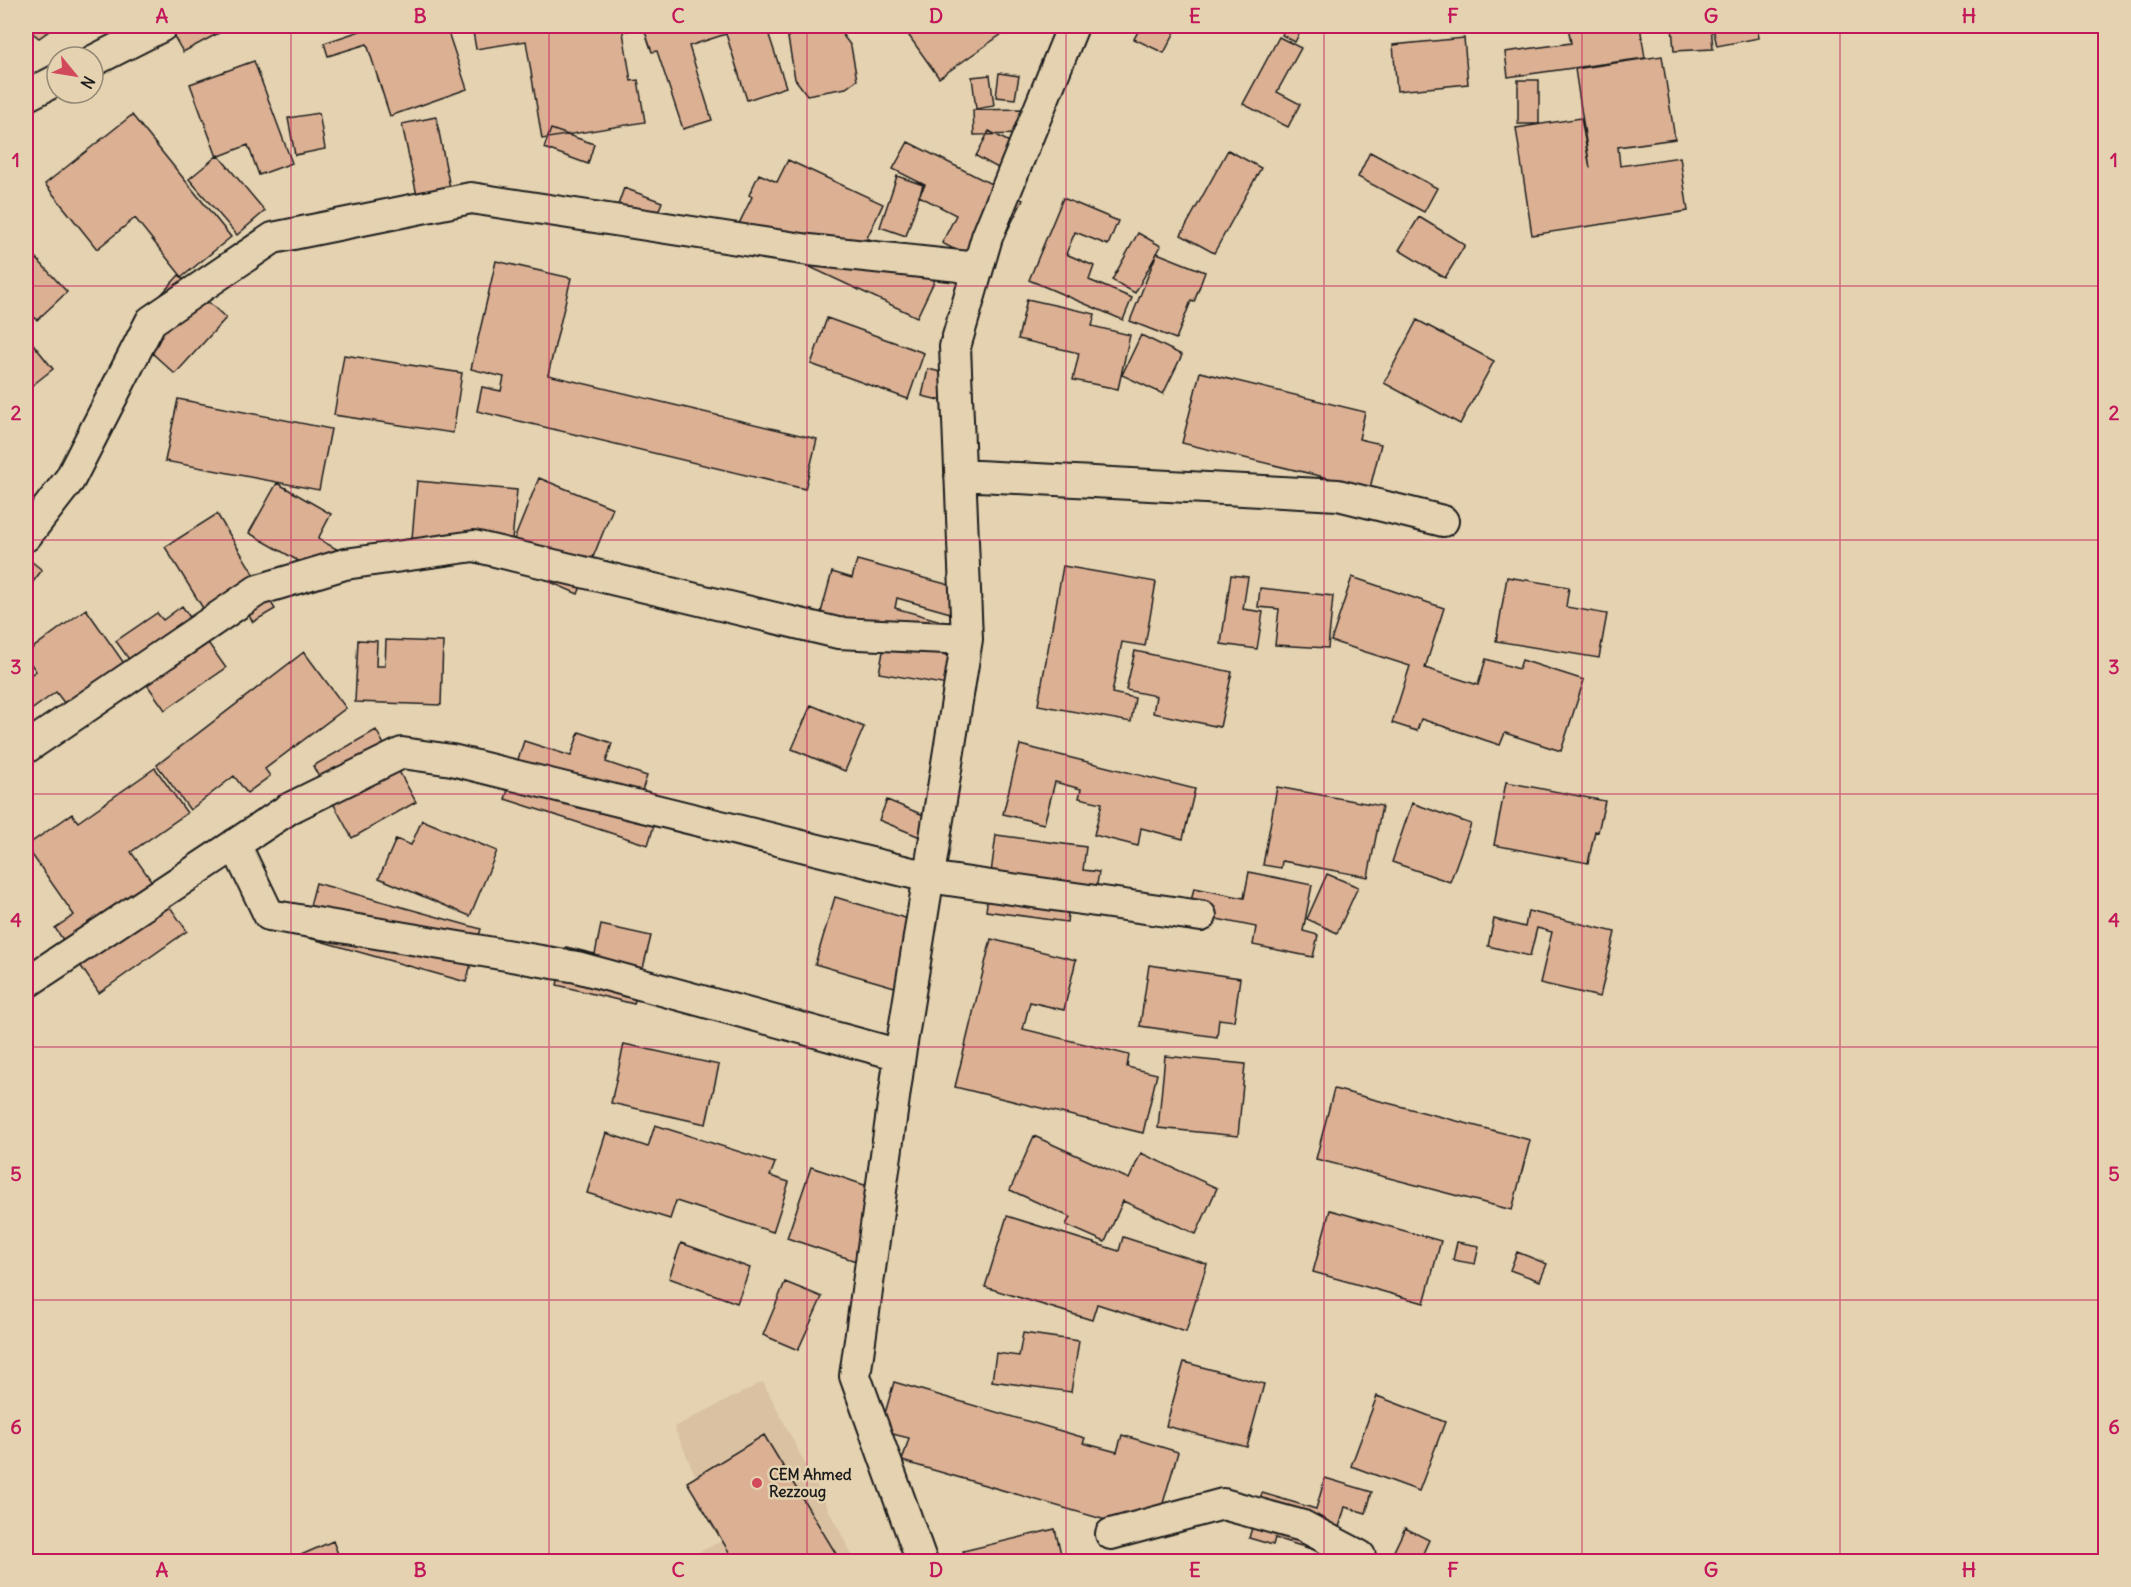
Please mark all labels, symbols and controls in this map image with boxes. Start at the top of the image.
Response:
text: A [156,3,169,28]
text: B [413,3,427,28]
text: C [671,3,685,28]
text: D [929,3,943,28]
text: E [1189,3,1201,28]
text: F [1447,3,1459,28]
text: G [1704,3,1718,28]
text: H [1962,3,1976,28]
north arrow [45,45,105,105]
text: N [77,73,99,92]
text: 1 [12,147,20,172]
text: 1 [2110,147,2118,172]
text: 2 [11,400,22,425]
text: 2 [2109,400,2120,425]
text: 3 [10,654,22,679]
text: 3 [2108,654,2120,679]
text: 4 [10,907,22,932]
text: 4 [2108,907,2120,932]
text: 5 [10,1161,22,1186]
text: 5 [2108,1161,2120,1186]
text: 6 [10,1414,22,1439]
text: 6 [2108,1414,2120,1439]
place label: CEM Ahmed Rezzoug [769,1465,852,1502]
marker: CEM Ahmed Rezzoug [750,1476,764,1490]
text: A [156,1557,169,1582]
text: B [413,1557,427,1582]
text: C [671,1557,685,1582]
text: D [929,1557,943,1582]
text: E [1189,1557,1201,1582]
text: F [1447,1557,1459,1582]
text: G [1704,1557,1718,1582]
text: H [1962,1557,1976,1582]

